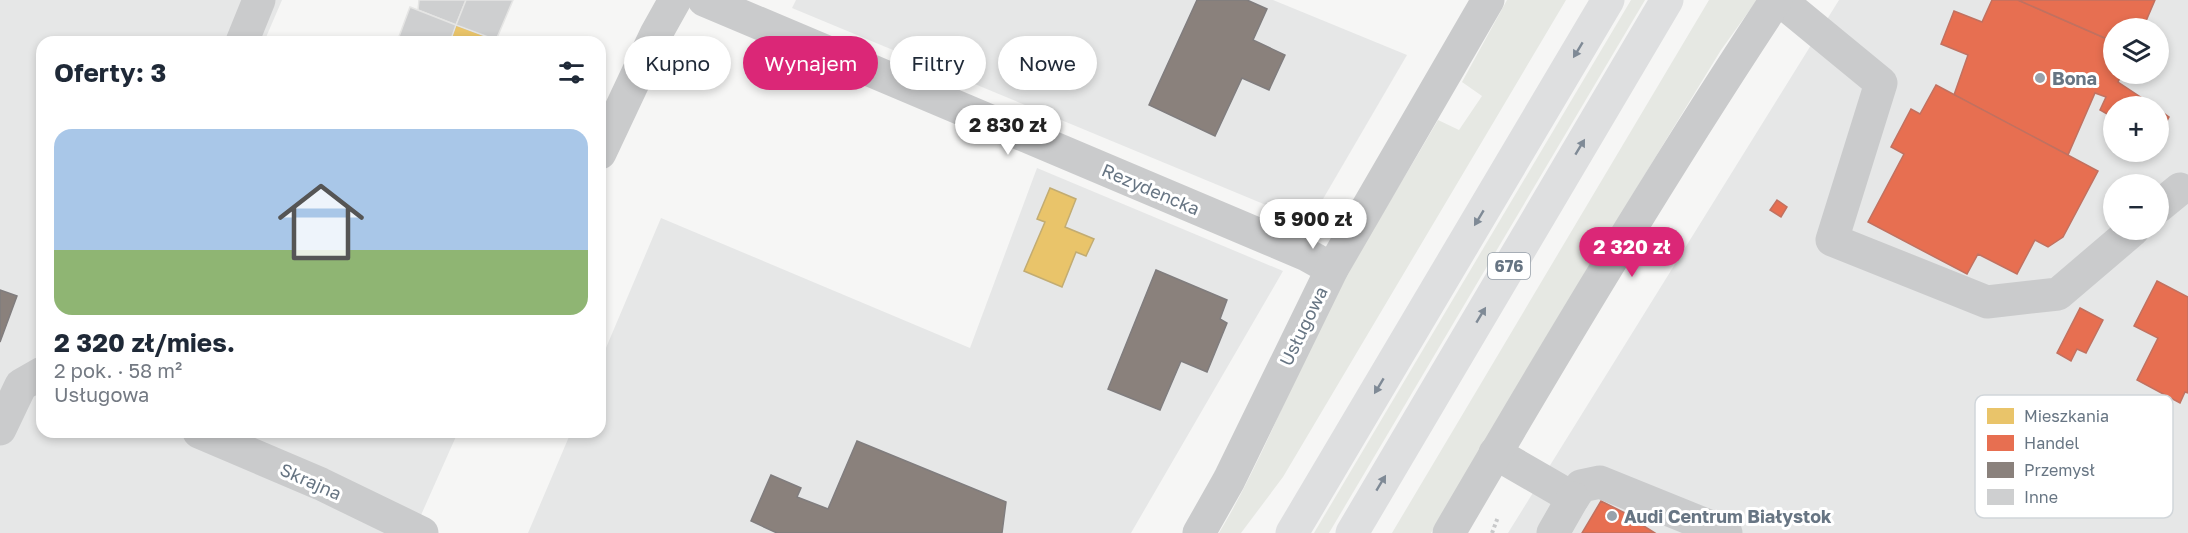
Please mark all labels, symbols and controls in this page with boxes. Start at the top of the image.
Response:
map controls [2103,18,2169,240]
button: layers [2103,18,2169,84]
chip: Kupno [624,36,731,90]
chip: Wynajem [743,36,878,90]
chip: Filtry [890,36,986,90]
chip: Nowe [998,36,1097,90]
one-way arrow [1573,42,1584,58]
icon: filters [555,56,588,89]
text: Oferty: 3 [54,57,166,88]
place label: Bona [2052,67,2097,89]
marker: Bona [2033,71,2047,85]
button: + [2103,96,2169,162]
pin: 2 830 zł [946,105,1070,156]
text: 2 830 zł [969,112,1047,136]
one-way arrow [1575,138,1585,155]
street label: Rezydencka [1099,159,1203,219]
icon: home [267,168,375,276]
button: − [2103,174,2169,240]
pin: 5 900 zł [1251,199,1375,250]
text: 5 900 zł [1274,206,1352,230]
one-way arrow [1473,210,1484,226]
pin: 2 320 zł [1570,227,1694,278]
text: 2 320 zł [1593,234,1671,258]
road number: 676 [1488,253,1530,279]
street label: Usługowa [1274,283,1332,369]
one-way arrow [1475,307,1486,323]
text: 2 320 zł/mies. [54,327,235,358]
text: 2 pok. · 58 m² [54,358,182,382]
one-way arrow [1374,378,1385,394]
text: Usługowa [54,382,149,406]
legend [1975,395,2173,518]
text: Mieszkania [2024,406,2109,426]
text: Handel [2024,433,2079,453]
street label: Skrajna [277,458,345,504]
text: Przemysł [2024,460,2095,480]
one-way arrow [1376,475,1387,491]
text: Inne [2024,487,2058,507]
place label: Audi Centrum Białystok [1624,505,1832,527]
marker: Audi Centrum Białystok [1605,509,1619,523]

